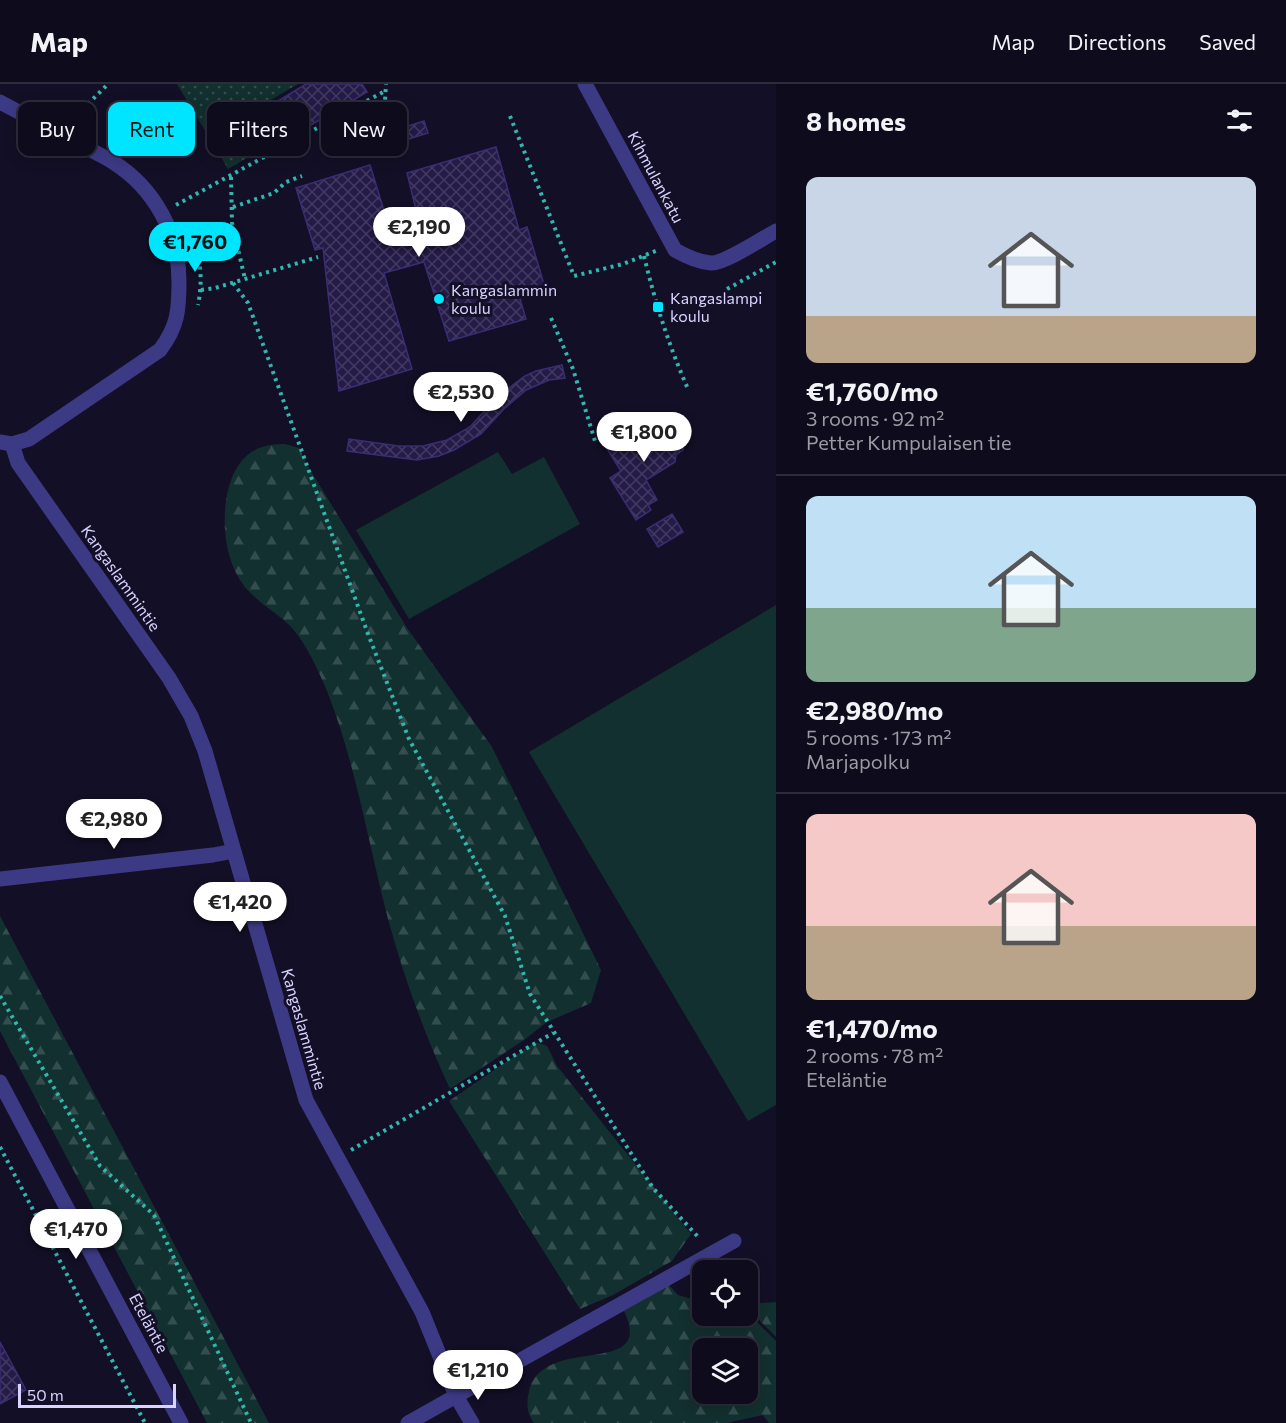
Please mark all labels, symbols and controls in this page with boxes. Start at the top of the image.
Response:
text: Map [30,24,88,58]
text: Map [992,29,1035,54]
text: Directions [1068,29,1166,54]
text: Saved [1199,29,1256,54]
chip: Buy [18,102,96,156]
chip: Rent [108,102,195,156]
chip: Filters [207,102,309,156]
chip: New [321,102,407,156]
icon: filters [1223,104,1256,137]
text: 8 homes [806,105,906,136]
street label: Kihmulankatu [624,128,689,226]
pin: €2,190 [370,207,468,258]
text: €2,190 [387,214,451,238]
icon: home [977,216,1085,324]
pin: €1,760 [146,222,244,273]
text: €1,760 [163,229,227,253]
place label: Kangaslammin koulu [451,280,557,317]
place label: Kangaslampi koulu [670,288,762,325]
marker: Kangaslammin koulu [432,292,446,306]
marker: Kangaslampi koulu [651,300,665,314]
pin: €2,530 [412,372,510,423]
text: €1,760/mo [806,375,938,406]
text: €2,530 [427,379,495,403]
text: 3 rooms · 92 m² [806,406,944,430]
pin: €1,800 [595,412,693,463]
text: €1,800 [611,419,677,443]
text: Petter Kumpulaisen tie [806,430,1012,454]
street label: Kangaslammintie [78,521,165,634]
icon: home [977,535,1085,643]
text: €2,980/mo [806,694,943,725]
text: 5 rooms · 173 m² [806,725,952,749]
text: Marjapolku [806,749,910,773]
pin: €2,980 [65,799,163,850]
text: €2,980 [80,806,148,830]
icon: home [977,853,1085,961]
pin: €1,420 [191,882,289,933]
text: €1,420 [208,889,272,913]
street label: Kangaslammintie [278,966,331,1092]
text: €1,470/mo [806,1012,938,1043]
text: 2 rooms · 78 m² [806,1043,943,1067]
text: Eteläntie [806,1067,887,1091]
pin: €1,470 [27,1209,125,1260]
text: €1,470 [44,1216,108,1240]
map controls [692,1260,758,1404]
button: locate [692,1260,758,1326]
street label: Eteläntie [126,1290,173,1356]
button: layers [692,1338,758,1404]
pin: €1,210 [429,1350,527,1401]
text: €1,210 [447,1357,509,1381]
scale bar [18,1381,176,1408]
text: 50 m [27,1385,64,1404]

